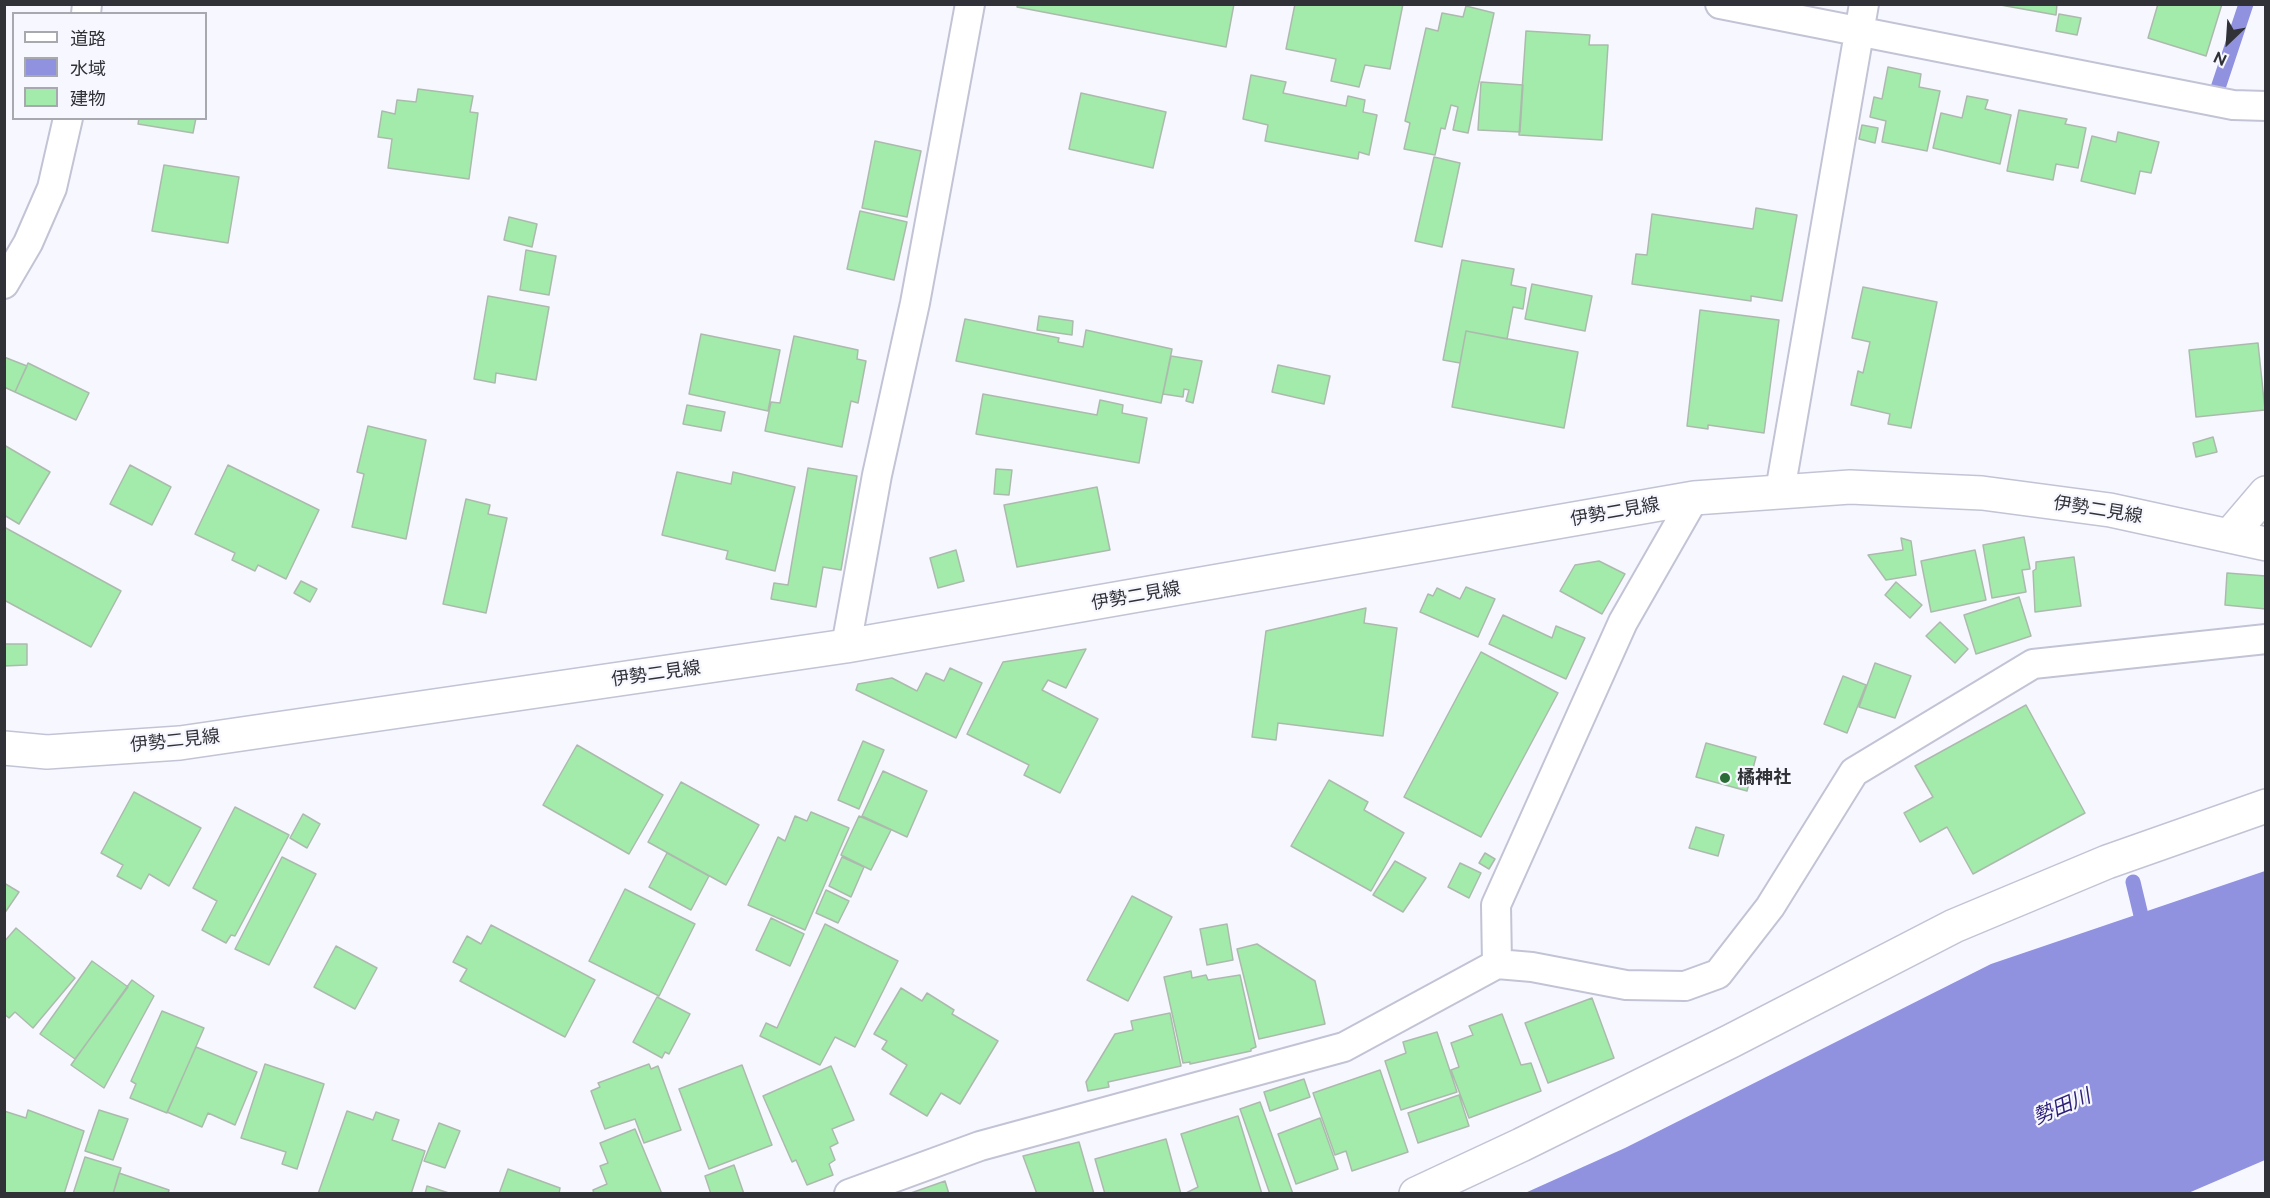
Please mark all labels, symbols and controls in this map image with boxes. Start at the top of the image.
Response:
legend [12,12,207,120]
north arrow [2198,12,2258,72]
text: 道路 [70,28,106,49]
text: N [2211,48,2230,70]
text: 水域 [70,58,106,79]
text: 建物 [70,88,106,109]
street label: 伊勢二見線 [2052,492,2144,528]
street label: 伊勢二見線 [1569,494,1661,530]
street label: 伊勢二見線 [1090,578,1182,614]
street label: 伊勢二見線 [610,657,702,691]
street label: 伊勢二見線 [129,726,221,756]
place label: 橘神社 [1737,767,1791,789]
marker: 橘神社 [1718,771,1732,785]
water label: 勢田川 [2030,1084,2094,1130]

